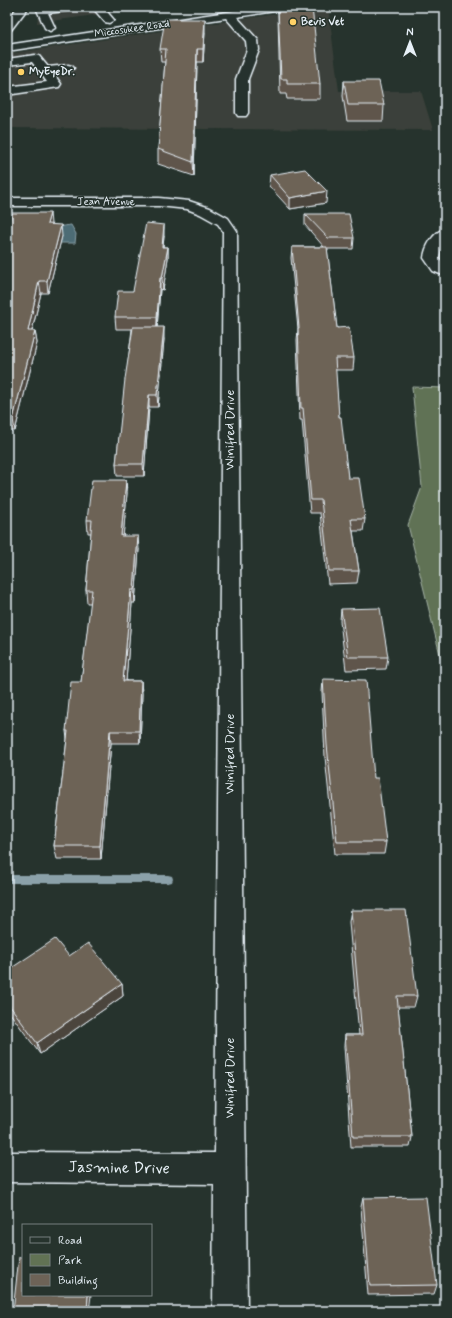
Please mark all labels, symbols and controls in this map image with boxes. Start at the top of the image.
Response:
place label: Bevis Vet [301,15,345,29]
street label: Miccosukee Road [93,17,171,41]
marker: Bevis Vet [288,17,298,27]
north arrow [390,22,430,62]
text: N [406,26,414,40]
place label: MyEyeDr. [29,65,75,79]
marker: MyEyeDr. [16,67,26,77]
street label: Jean Avenue [77,195,135,209]
street label: Winifred Drive [222,390,239,470]
street label: Winifred Drive [222,714,239,794]
street label: Winifred Drive [222,1038,239,1118]
street label: Jasmine Drive [68,1157,170,1179]
legend [22,1224,152,1296]
text: Road [58,1233,82,1249]
text: Park [58,1253,82,1269]
text: Building [58,1273,98,1290]

